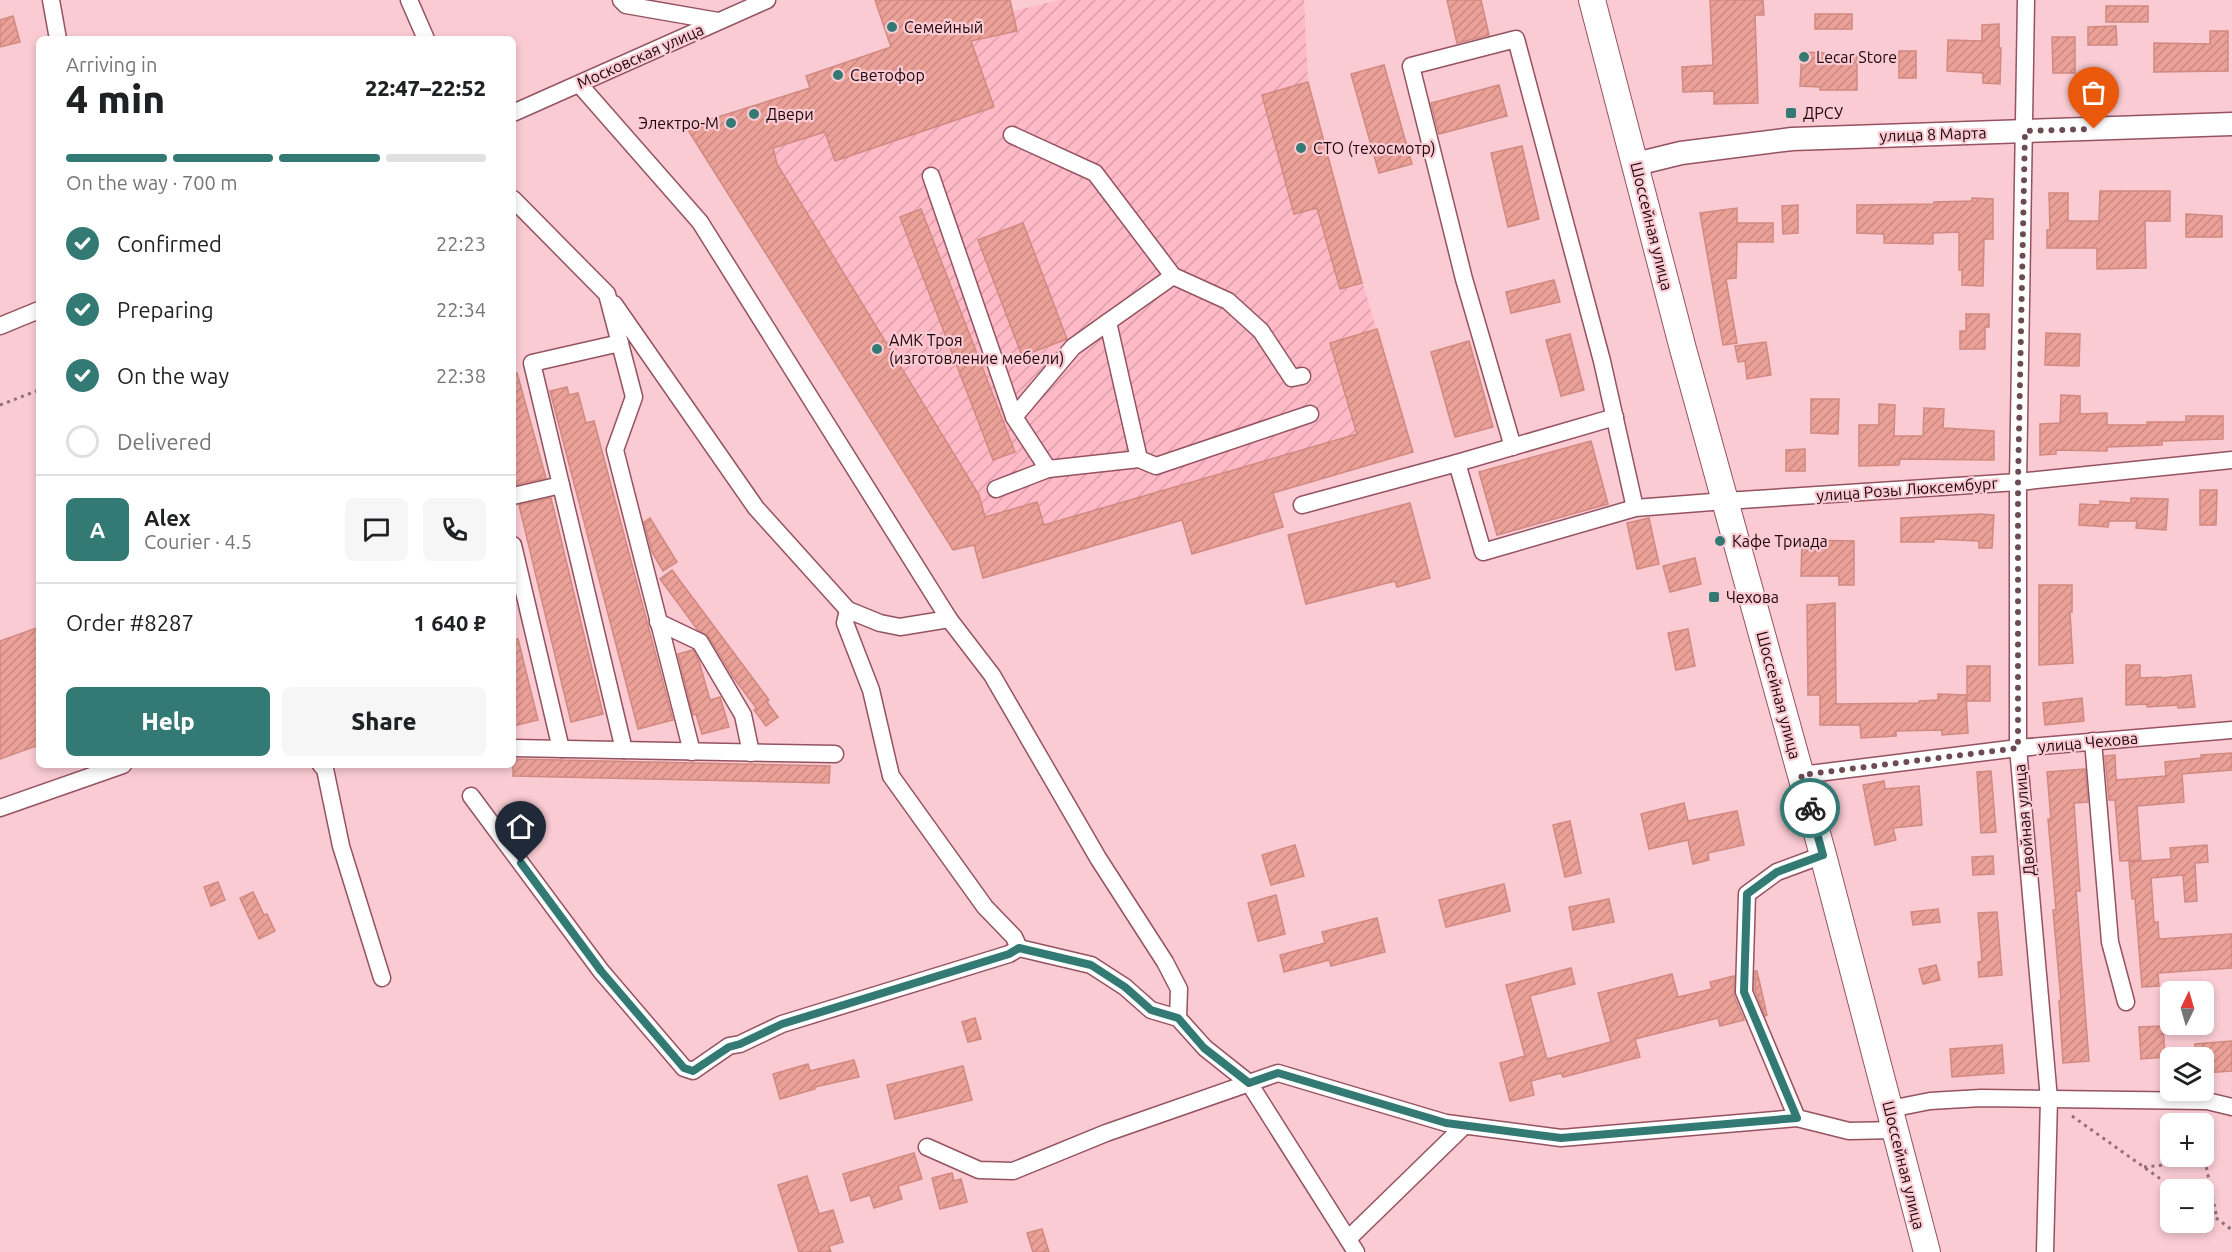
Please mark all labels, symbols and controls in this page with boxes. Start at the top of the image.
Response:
place label: Семейный [904,18,983,36]
street label: Московская улица [574,20,706,92]
marker: Семейный [885,20,899,34]
place label: Lecar Store [1816,48,1897,66]
marker: Lecar Store [1797,50,1811,64]
text: Arriving in [66,53,157,76]
place label: Светофор [850,66,925,84]
pin [2068,67,2119,129]
marker: Светофор [831,68,845,82]
text: 22:47–22:52 [365,75,486,100]
icon: bag [2077,76,2110,109]
text: 4 min [66,77,165,120]
place label: ДРСУ [1803,104,1843,122]
place label: Двери [766,105,814,123]
marker: ДРСУ [1784,106,1798,120]
marker: Двери [747,107,761,121]
place label: Электро-М [638,114,719,132]
marker: Электро-М [724,116,738,130]
street label: улица 8 Марта [1879,123,1987,145]
place label: СТО (техосмотр) [1313,139,1436,158]
marker: СТО (техосмотр) [1294,141,1308,155]
street label: Шоссейная улица [1627,160,1677,292]
text: On the way · 700 m [66,171,238,194]
icon: check [66,227,99,260]
text: Confirmed [117,231,222,256]
text: 22:23 [436,232,486,255]
icon: check [66,293,99,326]
text: Preparing [117,297,214,322]
text: 22:34 [436,298,486,321]
place label: АМК Троя (изготовление мебели) [889,331,1064,368]
marker: АМК Троя (изготовление мебели) [870,342,884,356]
icon: check [66,359,99,392]
text: On the way [117,363,229,388]
text: 22:38 [436,364,486,387]
text: Delivered [117,429,212,454]
street label: улица Розы Люксембург [1816,474,1999,504]
button: chat [345,498,408,561]
button: phone [423,498,486,561]
text: Alex [144,505,191,530]
text: A [90,517,105,542]
text: Courier · 4.5 [144,530,252,553]
place label: Кафе Триада [1732,532,1828,550]
marker: Кафе Триада [1713,534,1727,548]
place label: Чехова [1726,588,1779,606]
marker: Чехова [1707,590,1721,604]
text: Order #8287 [66,610,194,635]
text: 1 640 ₽ [414,610,486,635]
street label: Шоссейная улица [1753,629,1805,761]
button: Help [66,687,270,756]
button: Share [282,687,486,756]
street label: улица Чехова [2037,729,2139,755]
street label: Двойная улица [2010,763,2038,877]
courier [1780,778,1840,838]
icon: bike [1794,792,1827,825]
pin [495,801,546,863]
icon: home [504,810,537,843]
north arrow [2160,981,2214,1035]
map controls [2160,981,2214,1233]
button: layers [2160,1047,2214,1101]
street label: Шоссейная улица [1879,1099,1929,1231]
button: + [2160,1113,2214,1167]
button: − [2160,1179,2214,1233]

